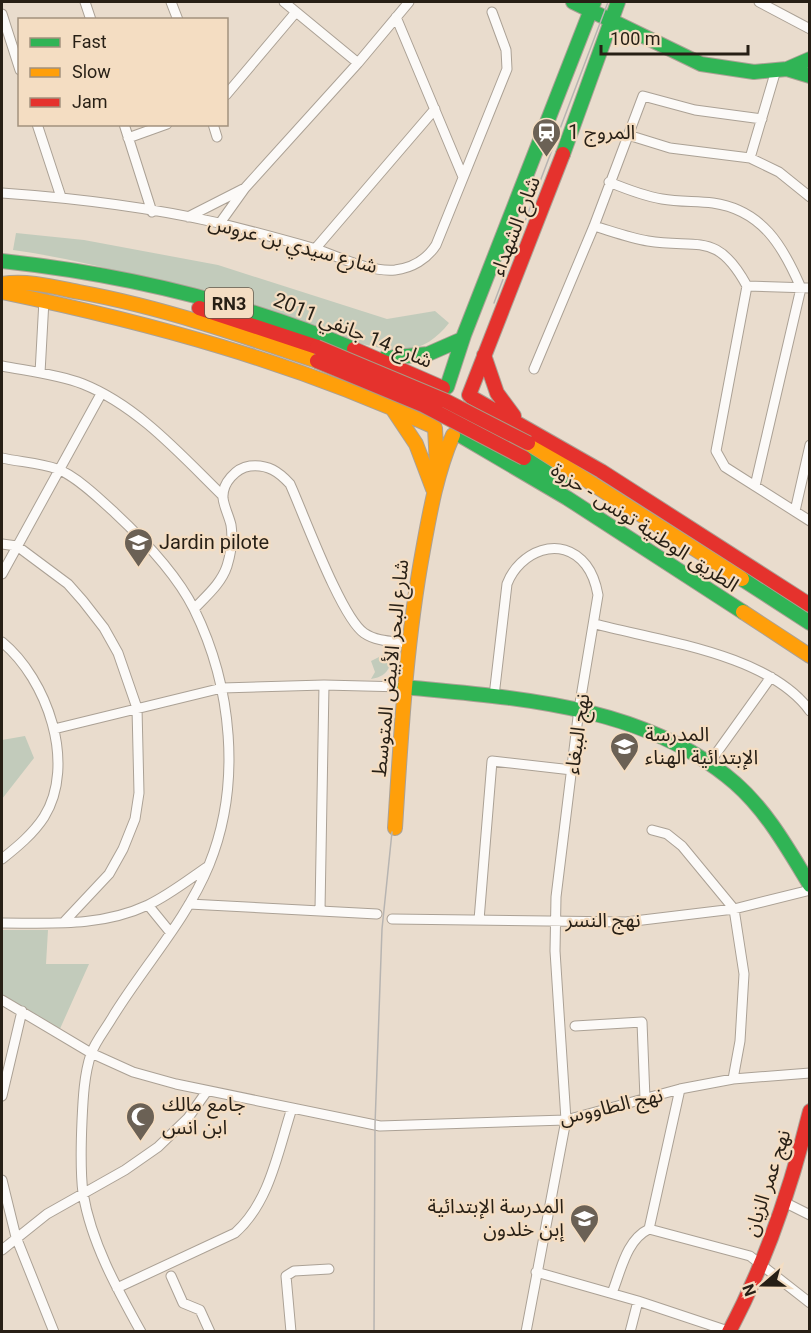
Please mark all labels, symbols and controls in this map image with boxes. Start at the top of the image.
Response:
legend [18,18,228,126]
scale bar [601,18,748,56]
text: 100 m [610,28,661,49]
text: Fast [72,31,107,52]
text: Slow [72,61,111,82]
text: Jam [72,91,108,112]
station icon: المروج 1 [531,116,563,158]
place label: المروج 1 [568,120,635,147]
street label: شارع الشهداء [485,173,548,280]
street label: شارع سيدي بن عروس [205,210,380,282]
street label: شارع 14 جانفي 2011 [269,287,436,376]
road number: RN3 [205,288,253,318]
street label: الطريق الوطنية تونس - حزوة [546,457,743,598]
school or university icon: Jardin pilote [122,526,154,568]
place label: Jardin pilote [159,530,269,554]
street label: شارع البحر الأبيض المتوسط [367,558,416,778]
street label: نهج الببغاء [559,692,598,776]
place label: المدرسة الإبتدائية الهناء [645,722,758,770]
school or university icon: المدرسة الإبتدائية الهناء [608,730,640,772]
street label: نهج النسر [564,908,641,935]
street label: نهج الطاووس [557,1082,666,1132]
place label: جامع مالك ابن انس [162,1092,246,1139]
mosque icon: جامع مالك ابن انس [125,1100,157,1142]
street label: نهج عمر الزيان [738,1127,798,1240]
place label: المدرسة الإبتدائية إبن خلدون [428,1194,565,1242]
school or university icon: المدرسة الإبتدائية إبن خلدون [569,1202,601,1244]
north arrow [733,1255,793,1315]
text: N [739,1281,760,1299]

